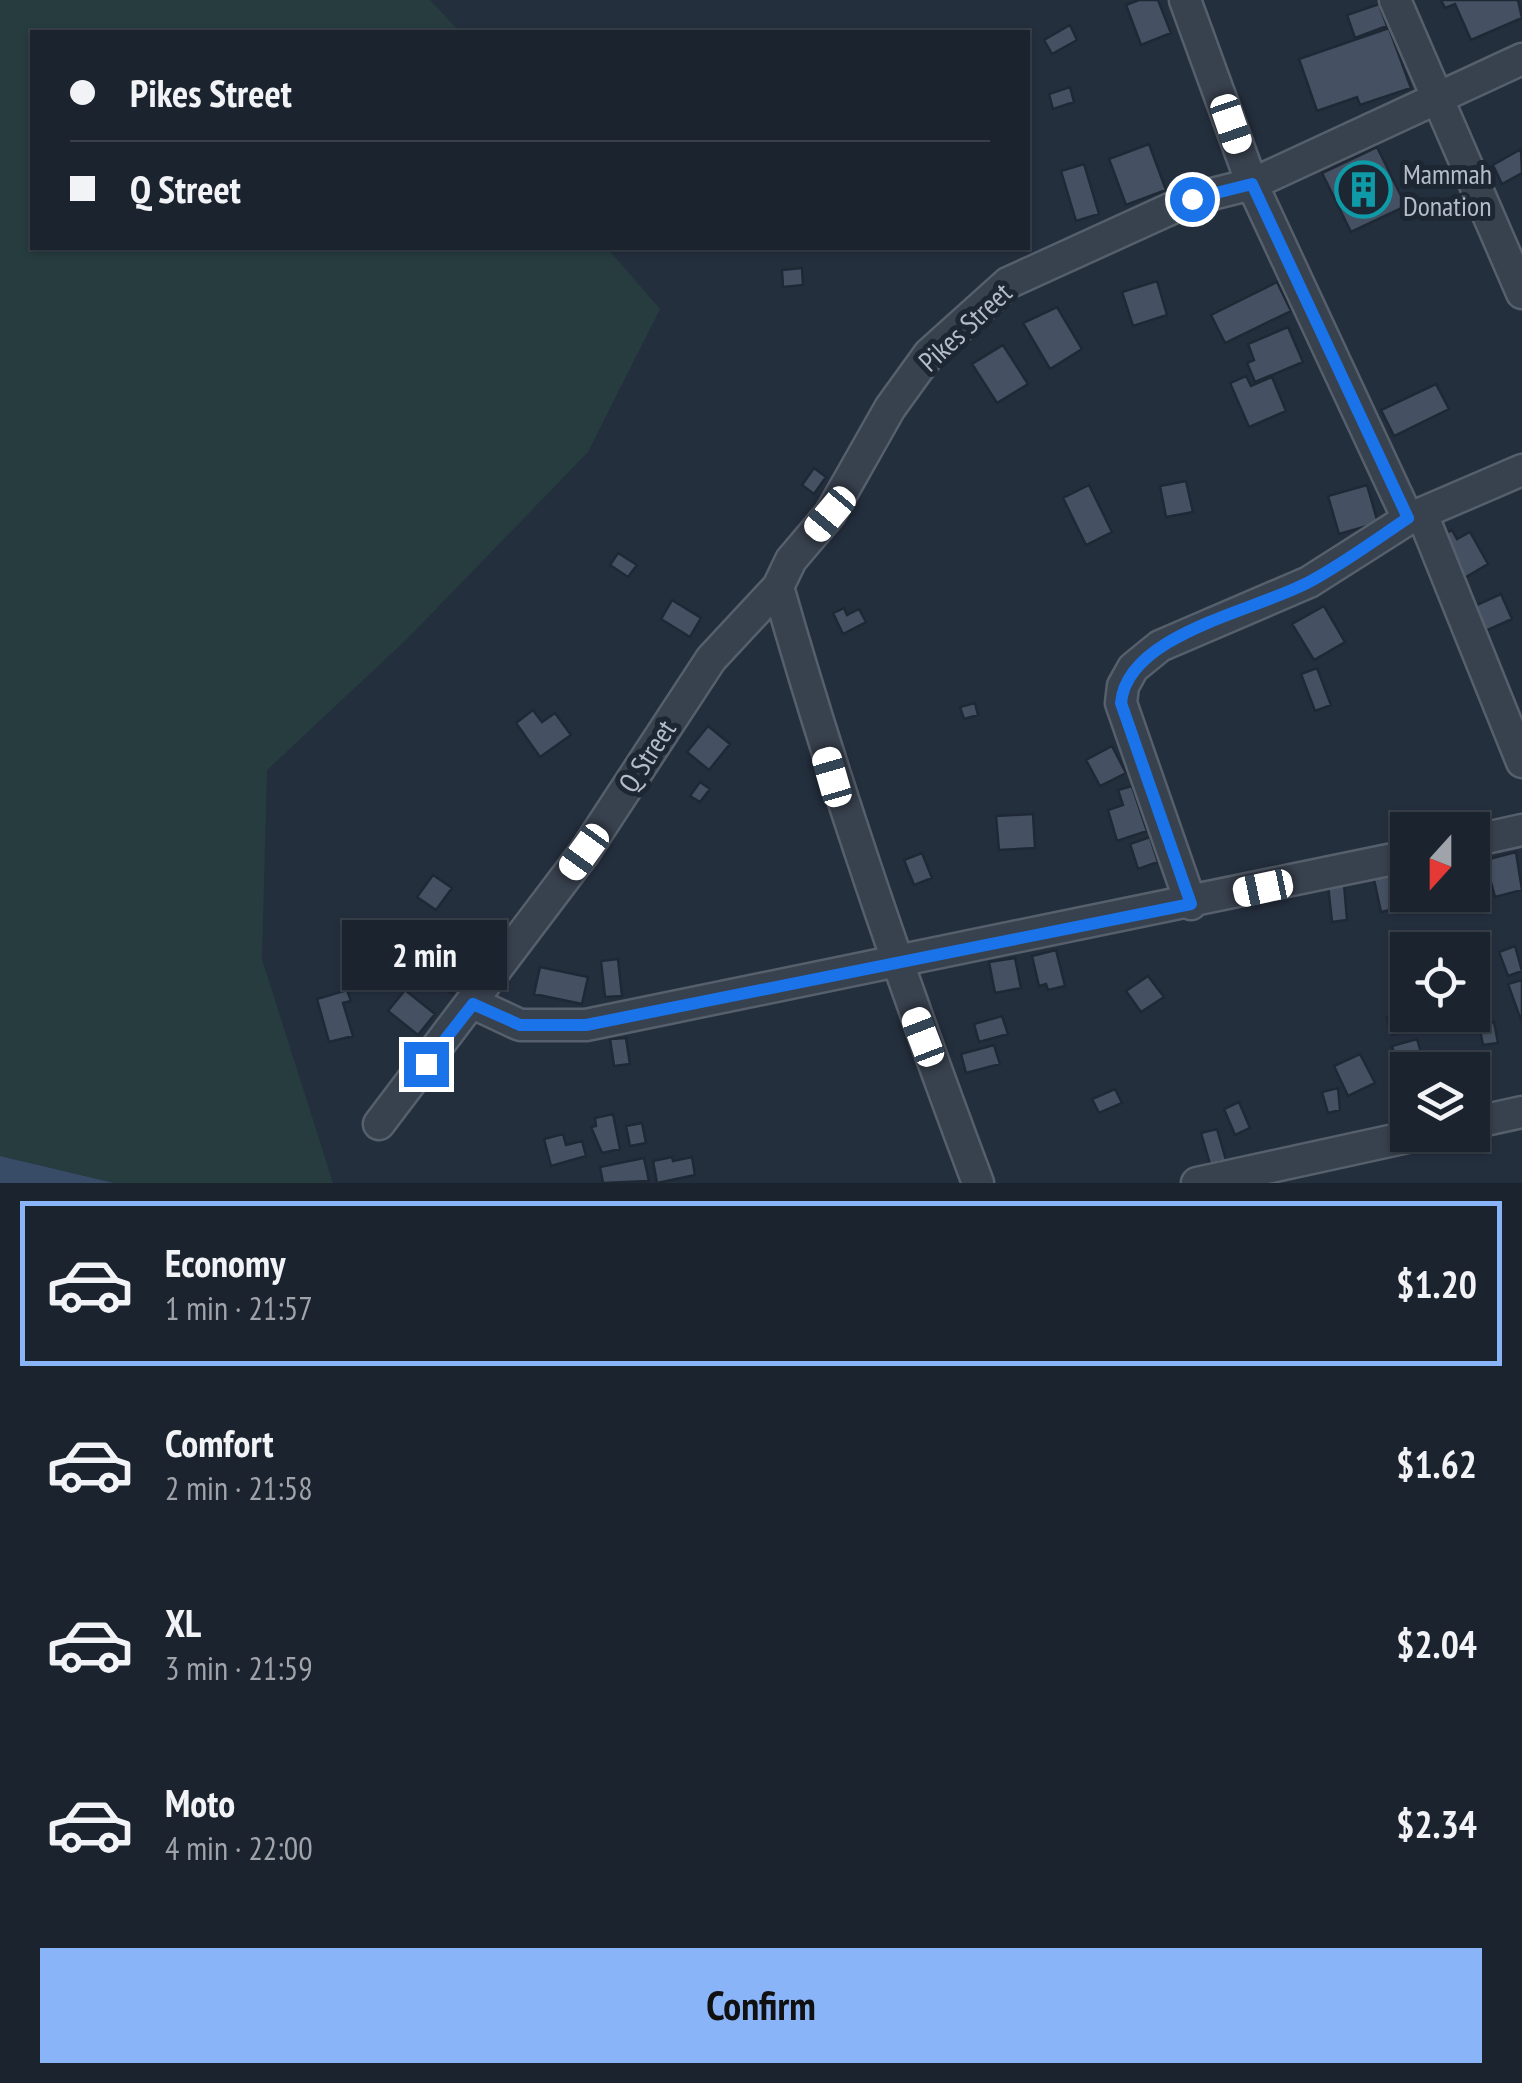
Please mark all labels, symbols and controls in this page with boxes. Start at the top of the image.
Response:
text: Pikes Street [130,68,292,117]
car [1207,91,1255,157]
place label: Mammah Donation [1403,155,1492,224]
building icon: Mammah Donation [1334,160,1394,220]
text: Q Street [130,164,241,213]
route start [1170,177,1215,222]
street label: Pikes Street [910,274,1019,379]
car [799,481,861,547]
street label: Q Street [609,712,684,799]
car [809,744,855,810]
north arrow [1390,812,1490,912]
map controls [1390,812,1490,1152]
car [554,819,614,885]
car [1231,867,1295,909]
callout: 2 min [344,919,508,989]
button: locate [1390,932,1490,1032]
text: 2 min [392,934,457,976]
car [898,1004,948,1070]
route end [404,1042,449,1087]
button: layers [1390,1052,1490,1152]
text: Economy [165,1238,285,1287]
icon: car [45,1239,135,1329]
text: $1.20 [1396,1259,1477,1308]
text: 1 min · 21:57 [165,1287,313,1329]
text: Comfort [165,1418,274,1467]
icon: car [45,1419,135,1509]
text: $1.62 [1396,1439,1477,1488]
text: 2 min · 21:58 [165,1467,313,1509]
text: XL [165,1598,201,1647]
icon: car [45,1599,135,1689]
text: $2.04 [1396,1619,1477,1668]
text: 3 min · 21:59 [165,1647,313,1689]
text: Moto [165,1778,235,1827]
icon: car [45,1779,135,1869]
text: $2.34 [1396,1799,1477,1848]
text: 4 min · 22:00 [165,1827,313,1869]
button: Confirm [40,1948,1482,2063]

